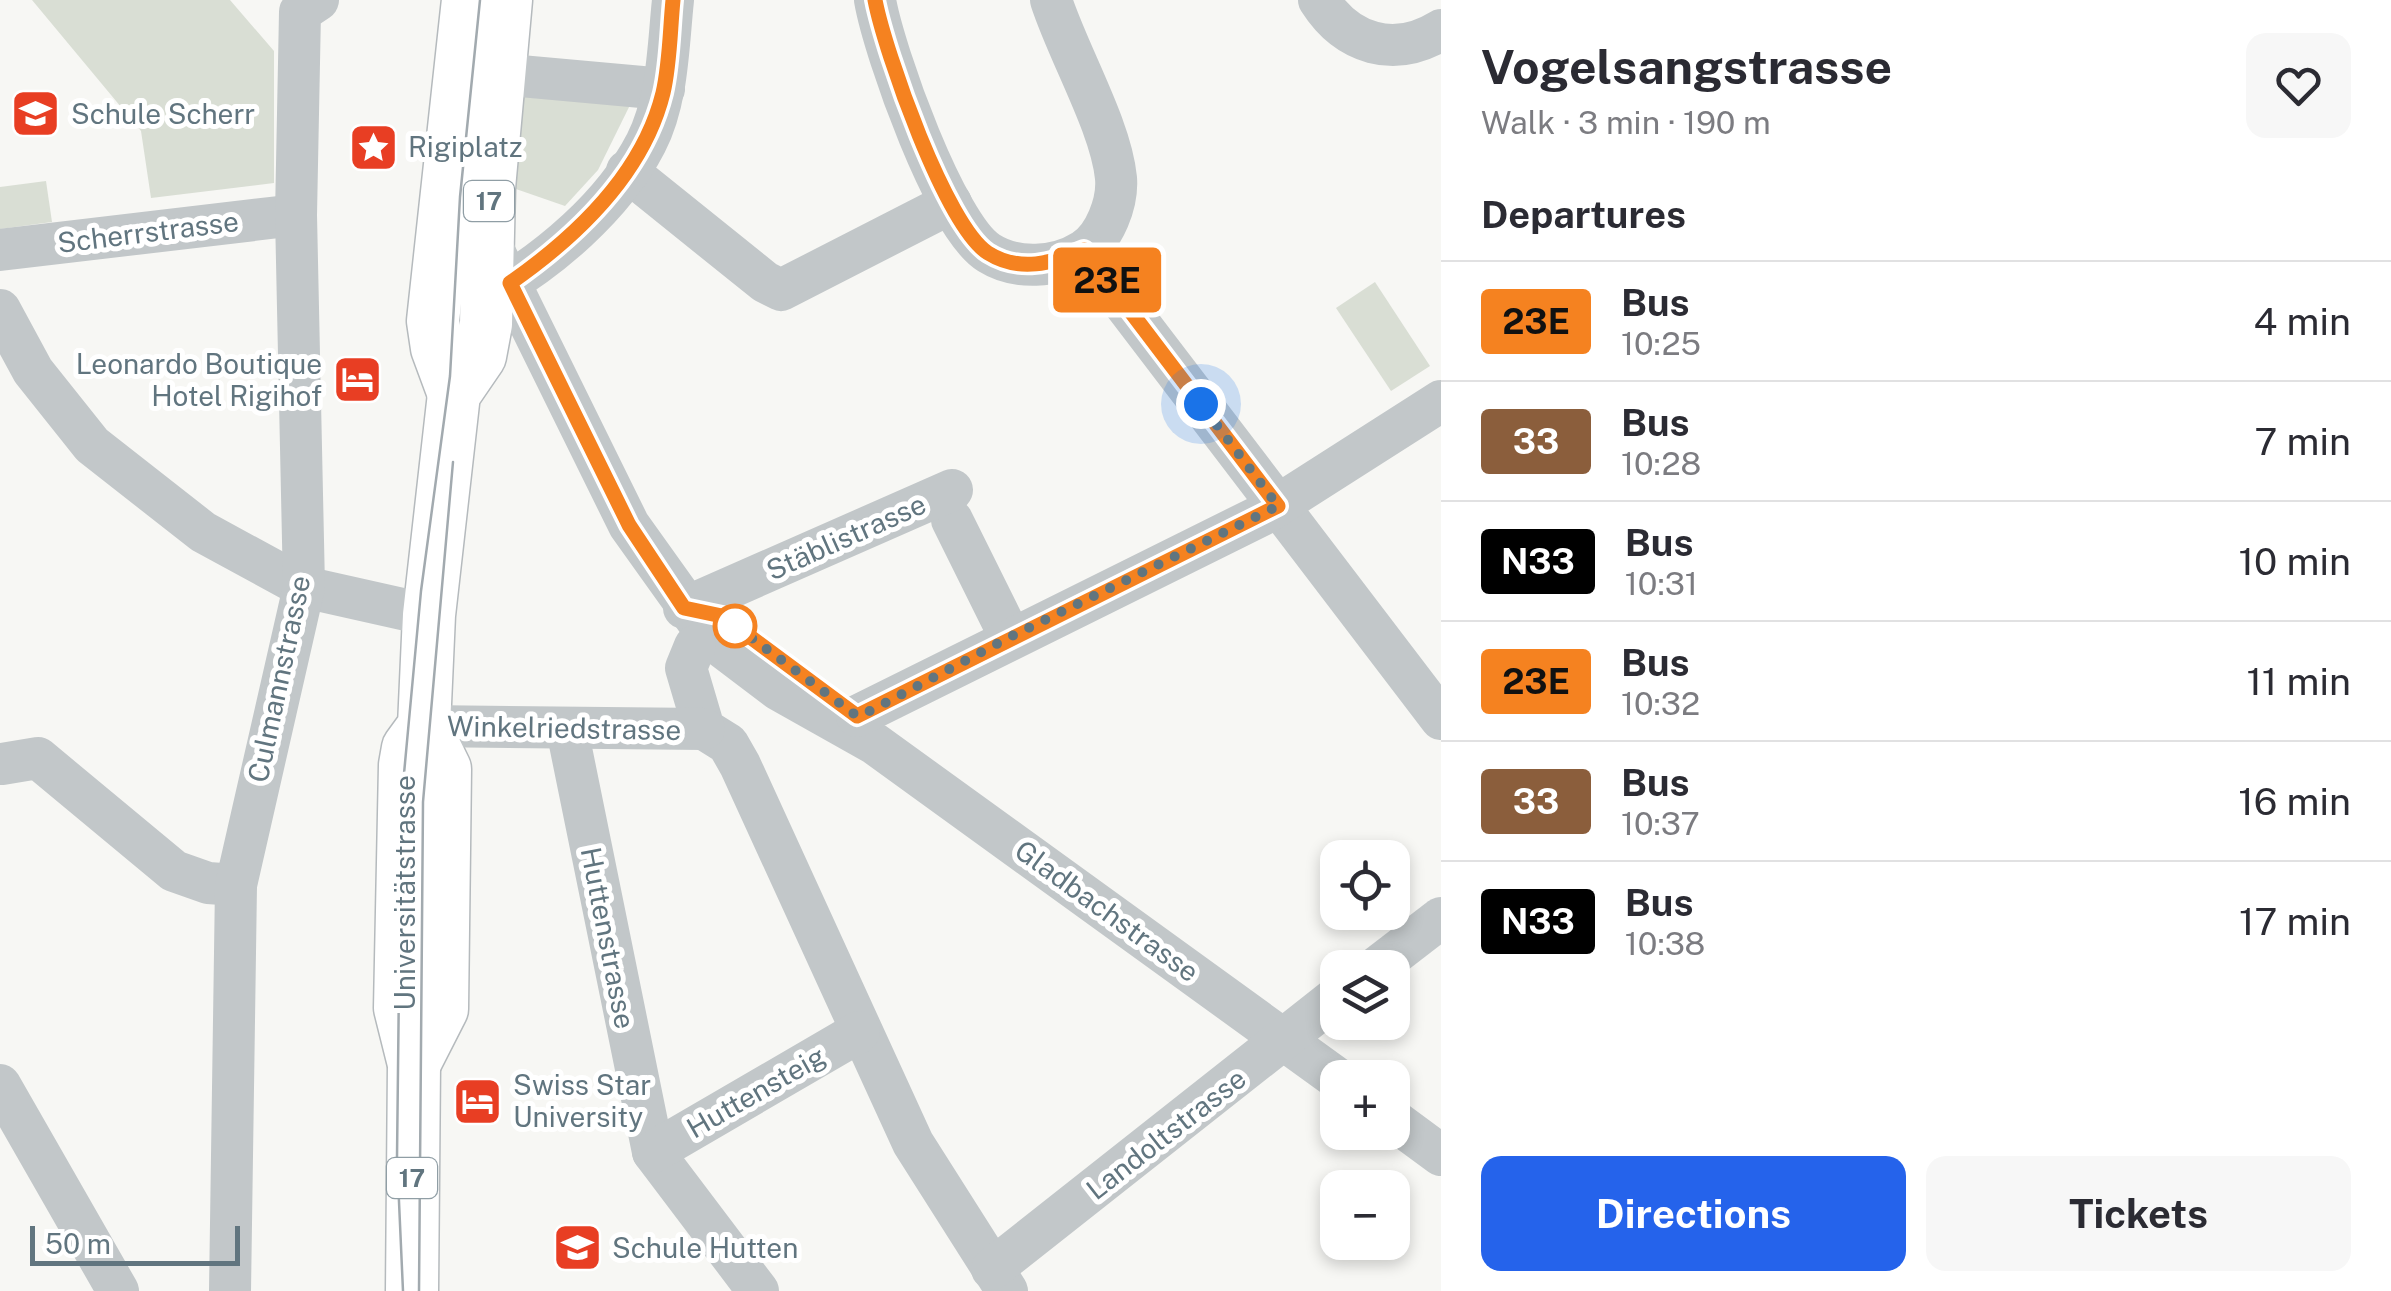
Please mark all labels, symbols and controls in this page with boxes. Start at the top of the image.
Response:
button: heart [2246,33,2351,138]
text: Vogelsangstrasse [1481,38,1892,95]
school or university icon: Schule Scherr [10,88,62,140]
place label: Schule Scherr [71,97,255,130]
text: Walk · 3 min · 190 m [1481,104,1771,141]
place icon: Rigiplatz [347,121,399,173]
place label: Rigiplatz [408,130,522,163]
road number: 17 [464,181,514,221]
text: Departures [1481,192,1686,237]
street label: Scherrstrasse [55,204,240,259]
line badge: 23E [1050,248,1164,312]
text: 23E [1073,260,1141,301]
text: Bus [1621,280,1690,325]
text: 4 min [2253,299,2351,344]
text: 23E [1502,301,1570,342]
text: 10:25 [1621,325,1701,362]
place label: Leonardo Boutique Hotel Rigihof [76,347,322,412]
hotel icon: Leonardo Boutique Hotel Rigihof [331,354,383,406]
your location [1176,379,1226,429]
text: Bus [1621,400,1690,445]
text: 7 min [2254,419,2351,464]
text: 33 [1513,421,1559,462]
text: 10:28 [1621,445,1701,482]
street label: Stäblistrasse [761,487,931,586]
text: Bus [1625,520,1693,565]
text: 10 min [2239,539,2351,584]
text: N33 [1501,541,1575,582]
text: 10:31 [1625,565,1698,602]
street label: Culmannstrasse [240,572,317,785]
unlabelled marker [714,605,756,647]
text: Bus [1621,640,1690,685]
text: 11 min [2246,659,2351,704]
text: 23E [1502,661,1570,702]
text: 10:32 [1621,685,1700,722]
street label: Winkelriedstrasse [447,709,681,746]
text: Bus [1621,760,1690,805]
street label: Universitätstrasse [388,775,421,1011]
text: 16 min [2238,779,2351,824]
text: 33 [1513,781,1559,822]
text: 10:37 [1621,805,1700,842]
street label: Gladbachstrasse [1009,833,1206,988]
map controls [1320,840,1410,1260]
button: locate [1320,840,1410,930]
street label: Huttenstrasse [575,844,642,1032]
text: Bus [1625,880,1693,925]
text: 17 min [2239,899,2351,944]
text: N33 [1501,901,1575,942]
text: 10:38 [1625,925,1705,962]
button: layers [1320,950,1410,1040]
street label: Huttensteig [681,1039,831,1144]
button: + [1320,1060,1410,1150]
street label: Landoltstrasse [1080,1061,1252,1206]
place label: Swiss Star University [513,1068,651,1133]
hotel icon: Swiss Star University [452,1075,504,1127]
button: Directions [1481,1156,1906,1271]
button: Tickets [1926,1156,2351,1271]
road number: 17 [387,1158,437,1198]
button: − [1320,1170,1410,1260]
scale bar [30,1221,240,1266]
school or university icon: Schule Hutten [551,1222,603,1274]
text: 50 m [45,1227,111,1260]
place label: Schule Hutten [612,1231,798,1264]

